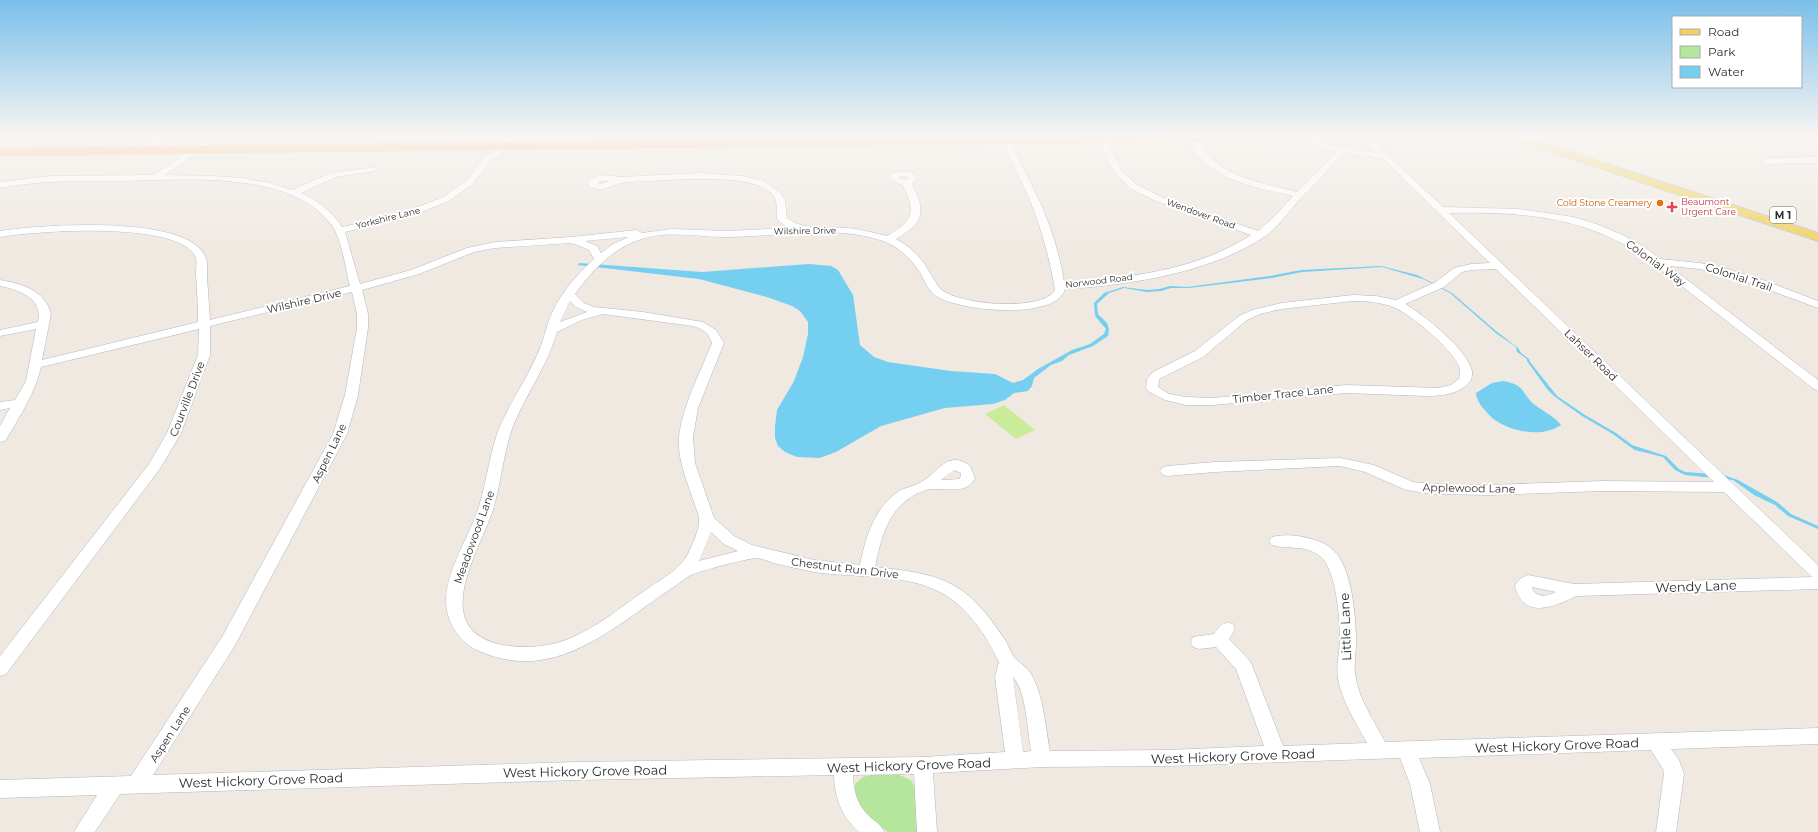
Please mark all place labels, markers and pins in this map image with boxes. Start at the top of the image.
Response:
place label: Beaumont Urgent Care [1681,196,1736,217]
place label: Cold Stone Creamery [1557,197,1652,208]
marker: Cold Stone Creamery [1655,198,1665,208]
marker: Beaumont Urgent Care [1666,201,1678,213]

